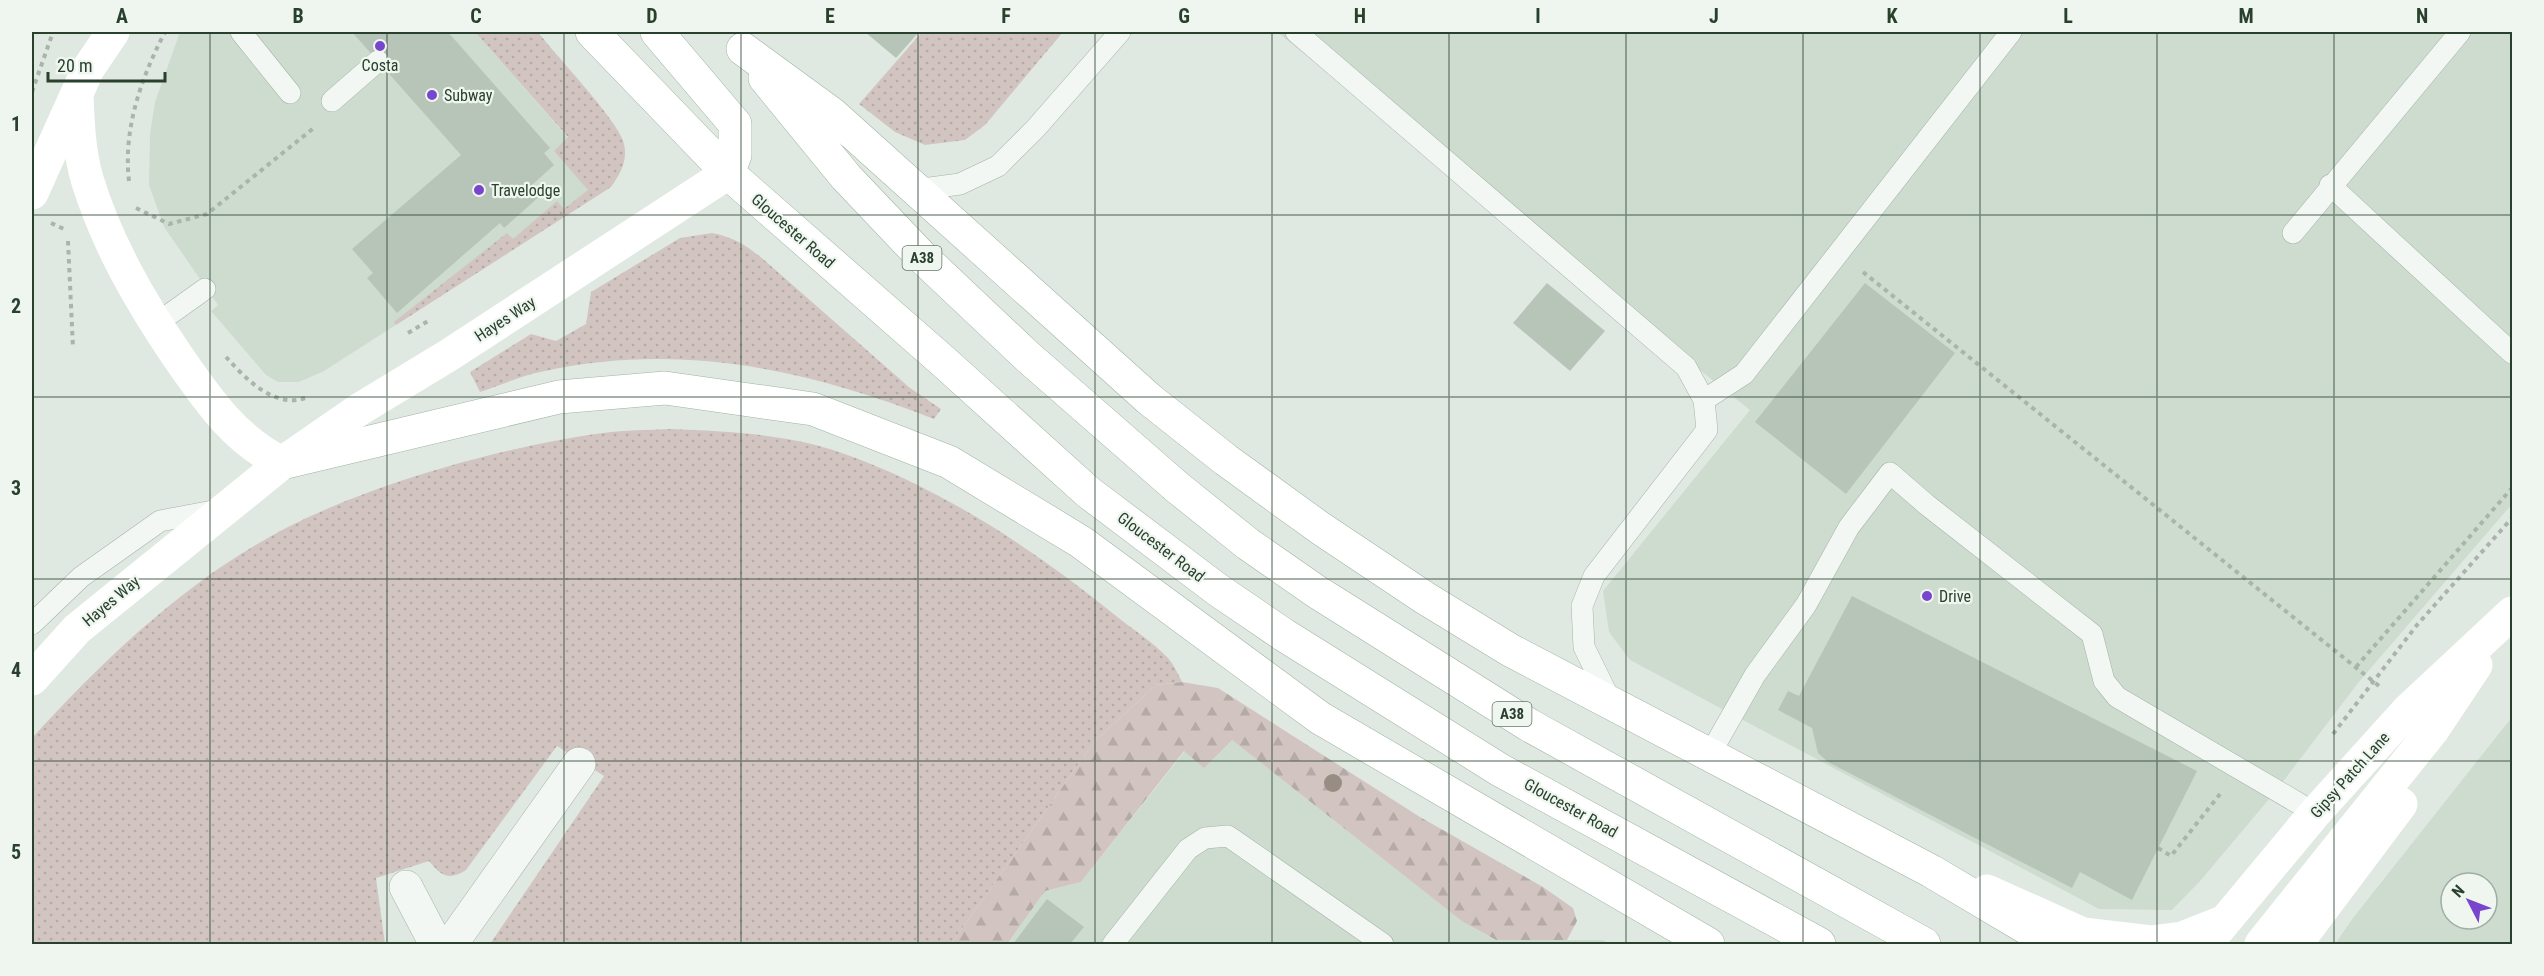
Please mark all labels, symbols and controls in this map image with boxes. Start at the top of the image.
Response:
text: A [116,4,128,28]
text: B [292,4,304,28]
text: C [470,4,482,28]
text: D [646,4,658,28]
text: E [825,4,835,28]
text: F [1001,4,1011,28]
text: G [1178,4,1190,28]
text: H [1354,4,1366,28]
text: I [1535,4,1541,28]
text: J [1709,4,1719,28]
text: K [1886,4,1898,28]
text: L [2063,4,2073,28]
text: M [2238,4,2254,28]
text: N [2416,4,2428,28]
marker: Costa [373,39,387,53]
scale bar [48,45,165,83]
text: 20 m [57,55,92,76]
place label: Costa [362,56,398,75]
place label: Subway [444,86,493,105]
marker: Subway [425,88,439,102]
text: 1 [11,112,21,136]
place label: Travelodge [491,181,560,200]
marker: Travelodge [472,183,486,197]
street label: Gloucester Road [748,190,838,272]
road number: A38 [902,246,942,270]
street label: Hayes Way [471,292,539,346]
text: 2 [11,294,21,318]
text: 3 [11,476,21,500]
street label: Gloucester Road [1114,508,1208,586]
street label: Hayes Way [79,571,144,630]
place label: Drive [1939,587,1971,606]
marker: Drive [1920,589,1934,603]
text: 4 [11,658,21,682]
road number: A38 [1492,702,1532,726]
street label: Gipsy Patch Lane [2306,728,2394,822]
street label: Gloucester Road [1521,774,1621,842]
text: 5 [11,840,21,864]
north arrow [2439,871,2499,931]
text: N [2448,881,2469,901]

